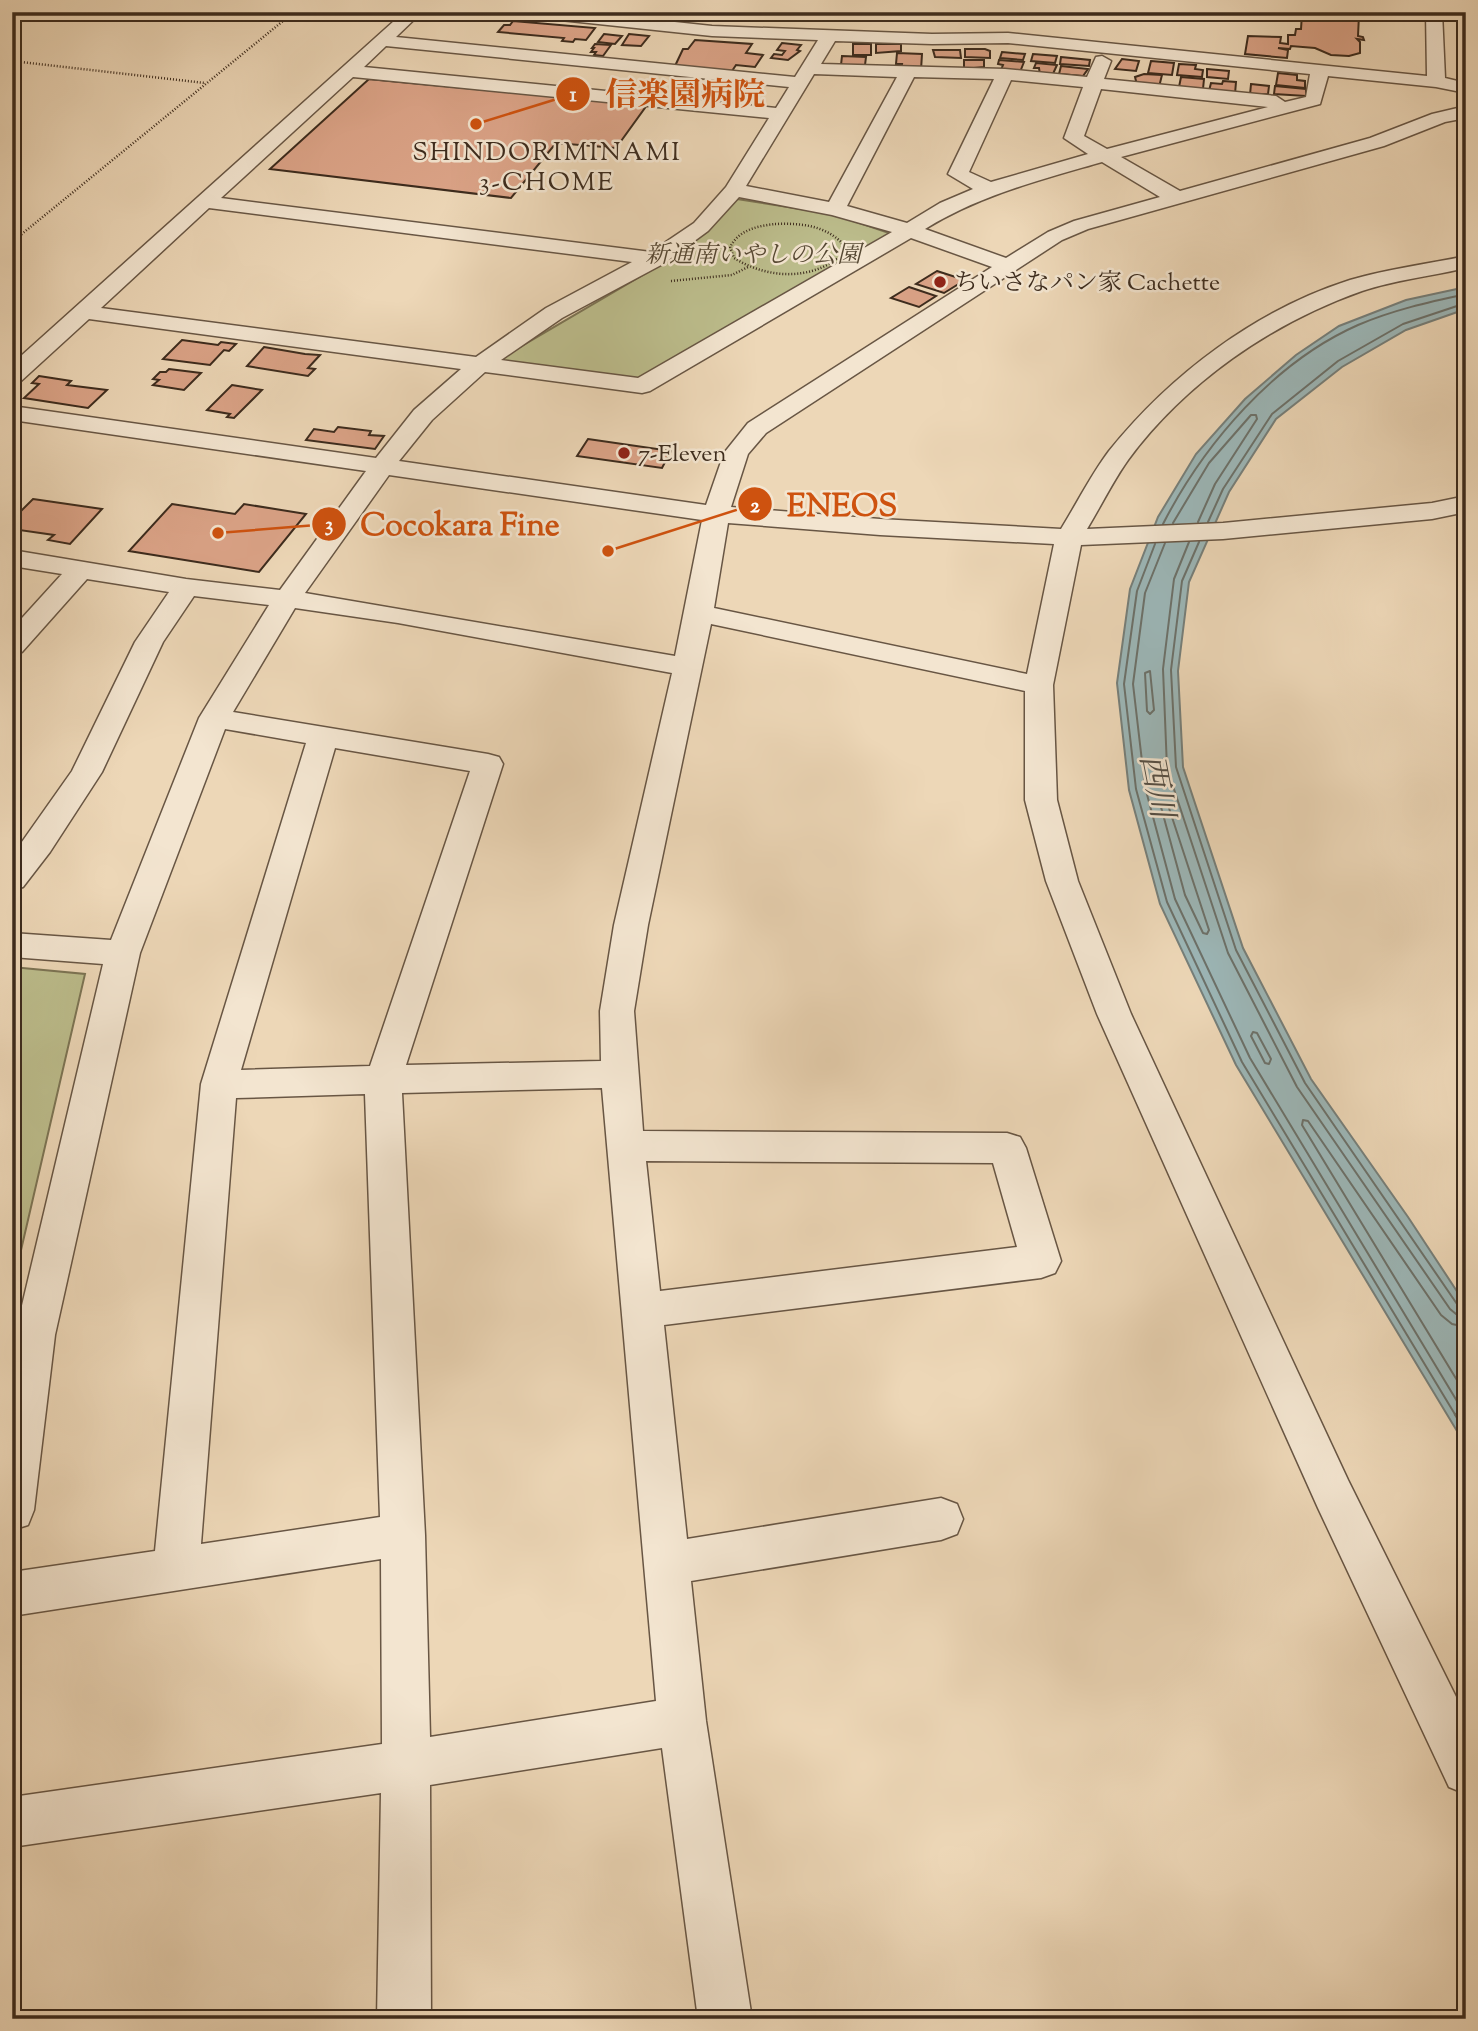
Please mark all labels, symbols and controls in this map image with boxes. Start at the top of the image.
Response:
callout: 信楽園病院 [556,68,779,121]
text: 信楽園病院 [605,74,765,120]
text: 1 [569,81,577,111]
district label: SHINDORIMINAMI 3-CHOME [412,135,682,202]
park label: 新通南いやしの公園 [645,239,865,273]
place label: ちいさなパン家 Cachette [954,267,1220,301]
marker: ちいさなパン家 Cachette [932,274,948,290]
place label: 7-Eleven [638,438,727,472]
marker: 7-Eleven [616,445,632,461]
callout: ENEOS [738,478,911,531]
text: ENEOS [787,485,897,531]
text: 2 [750,492,760,522]
callout: Cocokara Fine [312,498,574,551]
text: Cocokara Fine [360,504,560,550]
text: 3 [325,511,333,541]
water label: 西川 [1126,751,1184,825]

